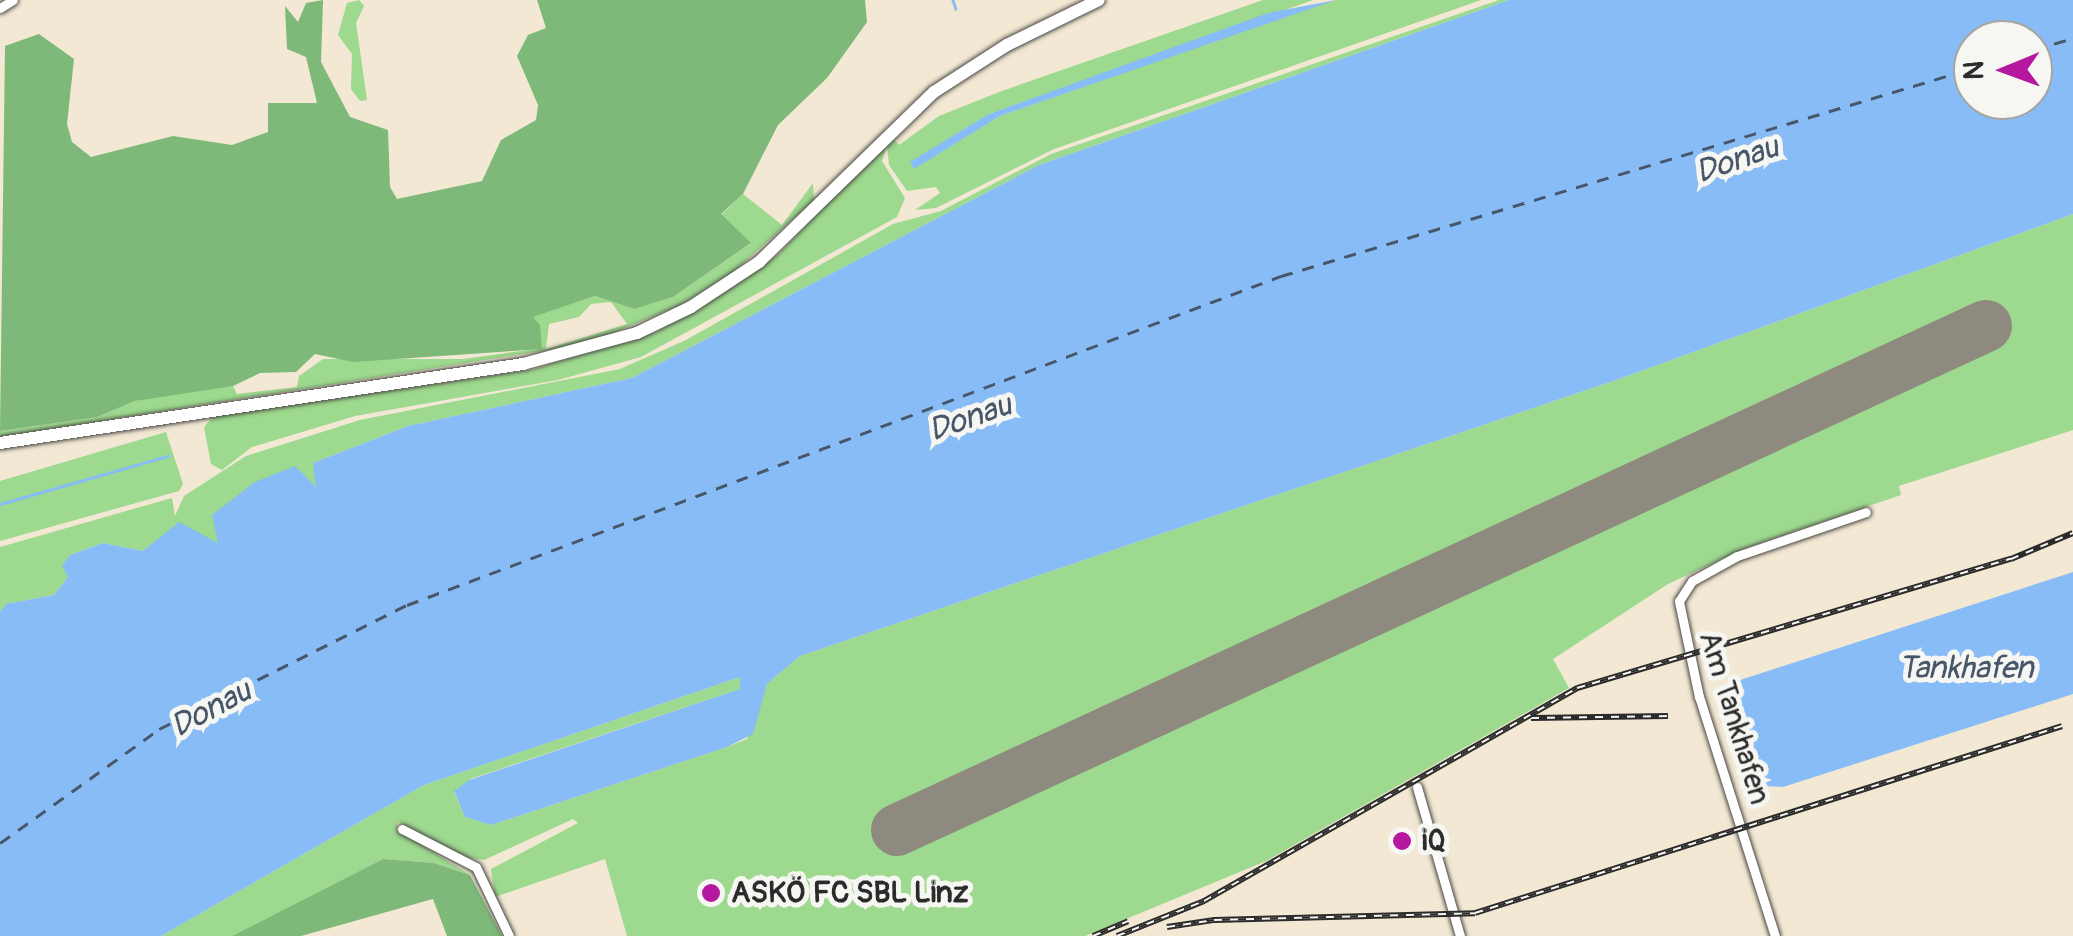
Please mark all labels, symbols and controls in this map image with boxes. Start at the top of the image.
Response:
north arrow [1953,20,2053,120]
text: N [1957,61,1992,80]
water label: Donau [1690,128,1784,192]
water label: Donau [923,386,1017,450]
street label: Am Tankhafen [1691,627,1777,809]
water label: Tankhafen [1898,649,2034,687]
water label: Donau [164,672,258,746]
place label: iQ [1422,823,1446,859]
marker: iQ [1391,830,1413,852]
place label: ASKÖ FC SBL Linz [731,875,968,911]
marker: ASKÖ FC SBL Linz [700,882,722,904]

